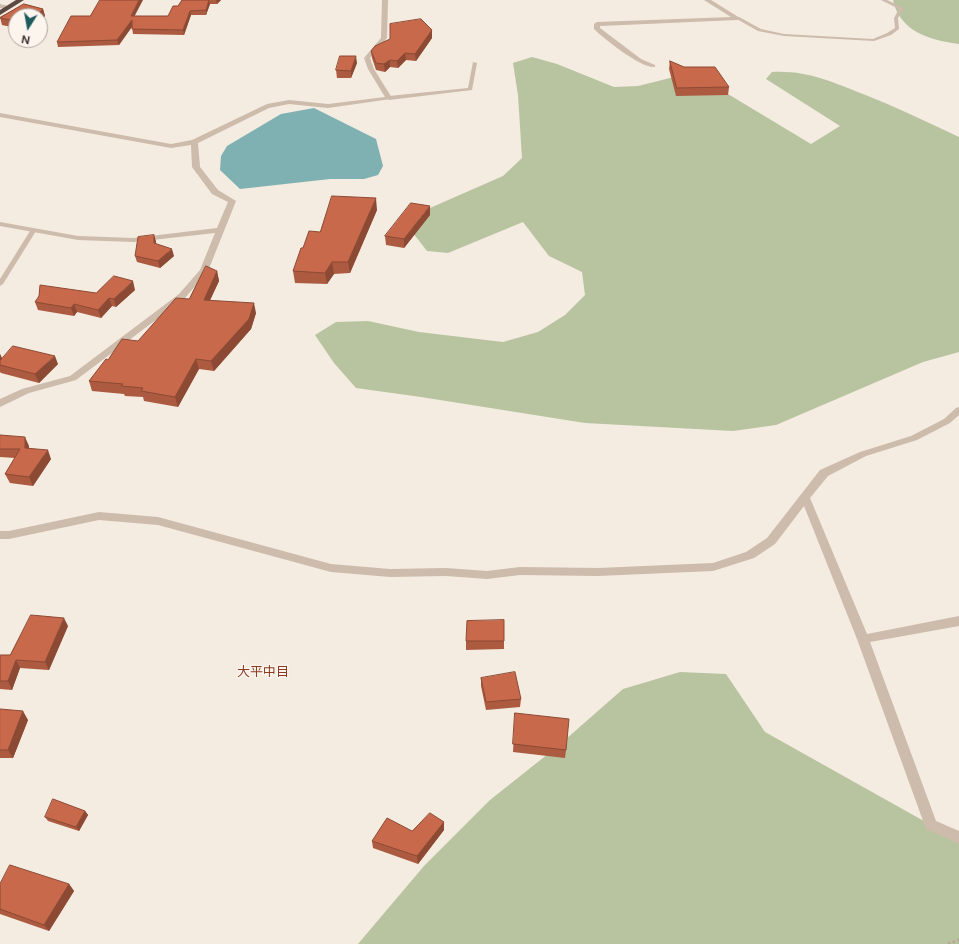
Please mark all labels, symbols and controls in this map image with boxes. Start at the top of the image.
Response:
north arrow [8,8,48,48]
text: N [20,32,31,46]
district label: 大平中目 [237,664,289,680]

